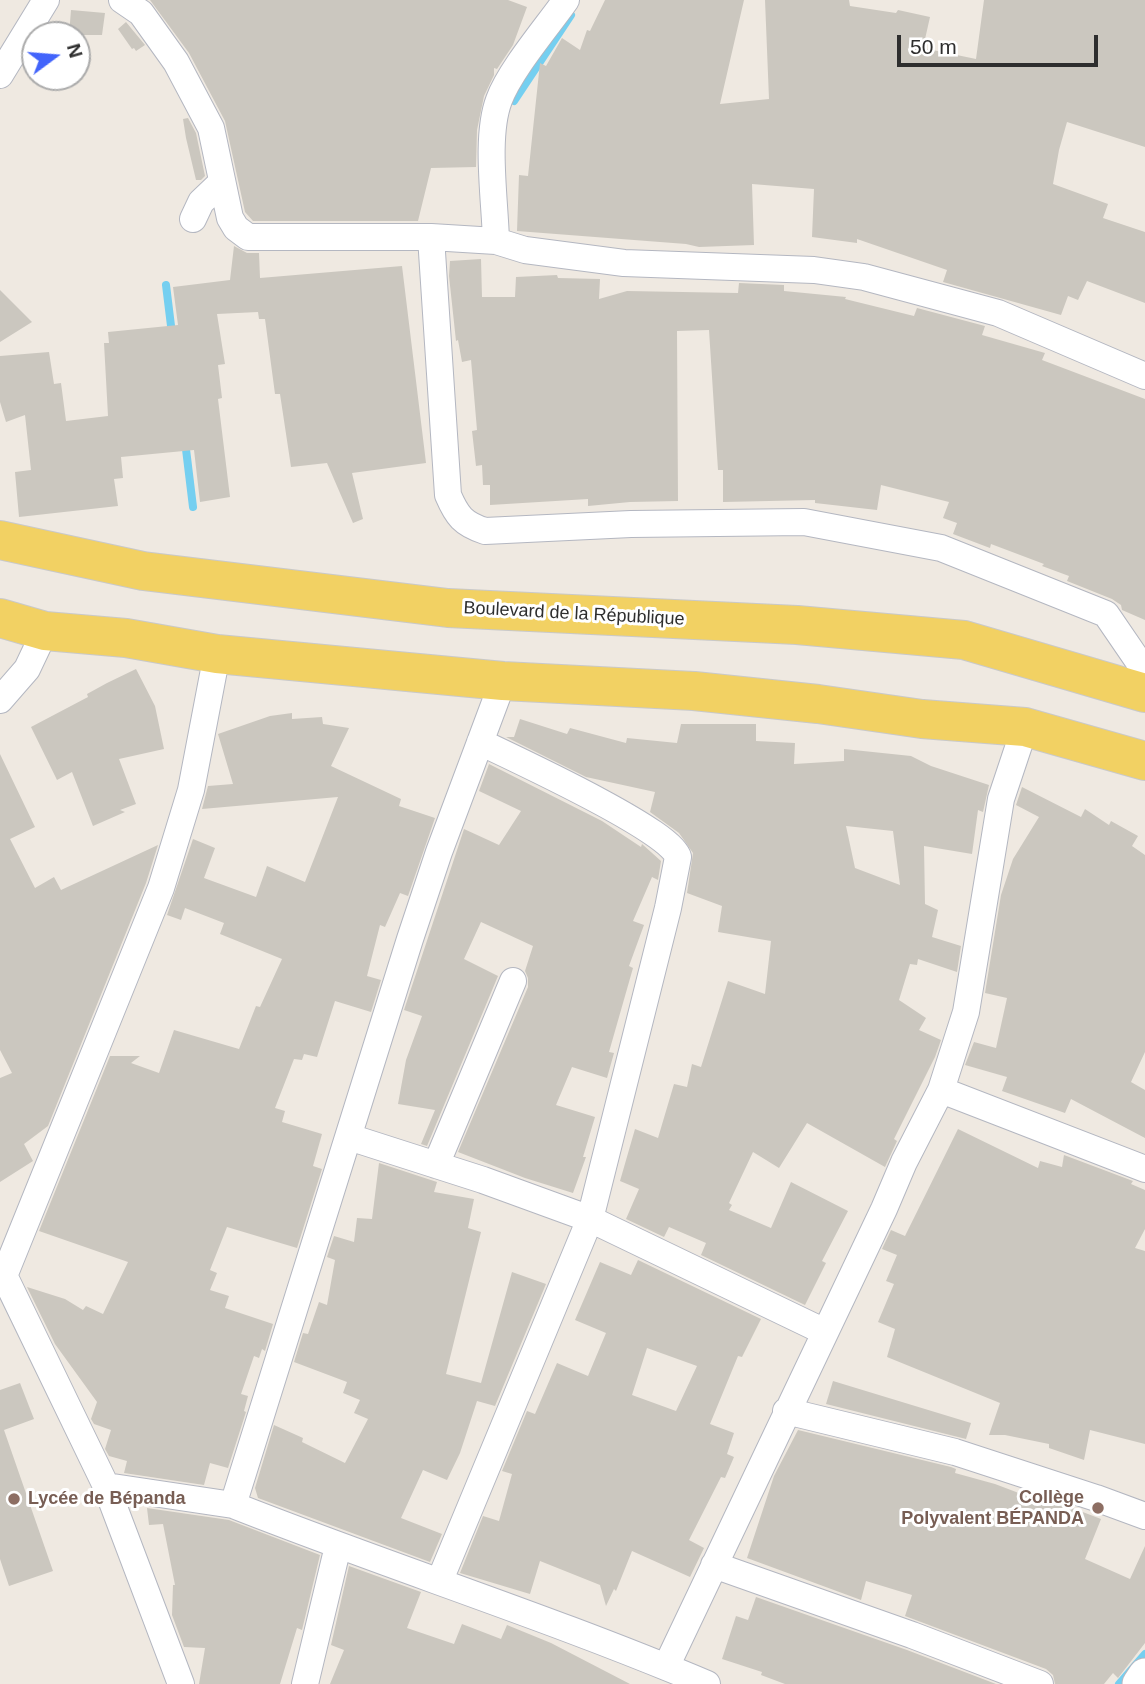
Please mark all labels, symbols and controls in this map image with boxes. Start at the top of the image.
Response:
north arrow [21,21,91,91]
scale bar [900,21,1101,65]
text: 50 m [910,35,957,58]
text: N [63,41,87,60]
street label: Boulevard de la République [463,597,685,631]
place label: Collège Polyvalent BÉPANDA [901,1487,1084,1530]
place label: Lycée de Bépanda [28,1488,185,1510]
marker: Lycée de Bépanda [6,1491,22,1507]
marker: Collège Polyvalent BÉPANDA [1090,1500,1106,1516]

